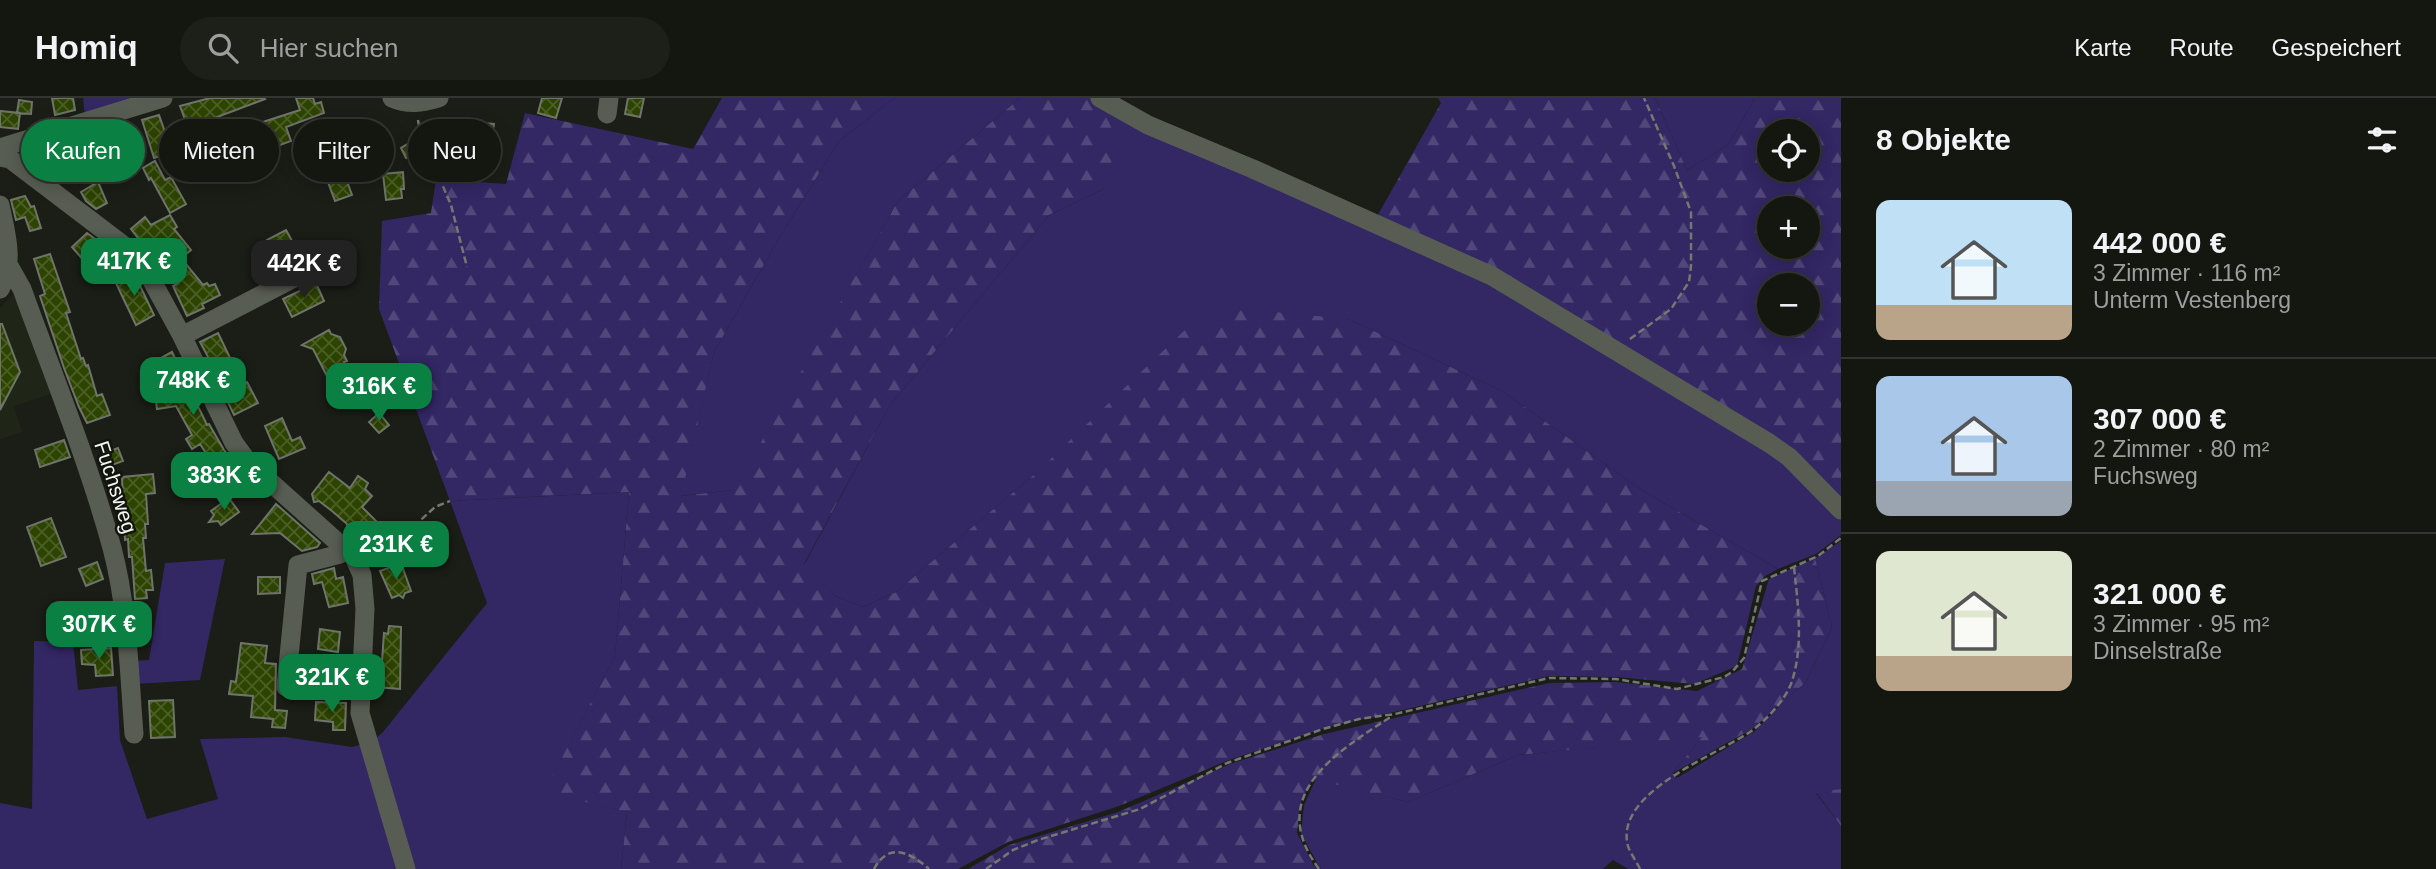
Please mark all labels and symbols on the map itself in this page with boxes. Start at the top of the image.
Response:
pin: 417K € [77,238,191,298]
pin: 442K € [247,240,361,300]
pin: 748K € [136,358,250,417]
pin: 316K € [322,364,436,423]
street label: Fuchsweg [90,438,142,536]
pin: 383K € [167,452,281,512]
pin: 231K € [339,522,453,581]
pin: 307K € [42,602,156,661]
pin: 321K € [275,654,389,714]

